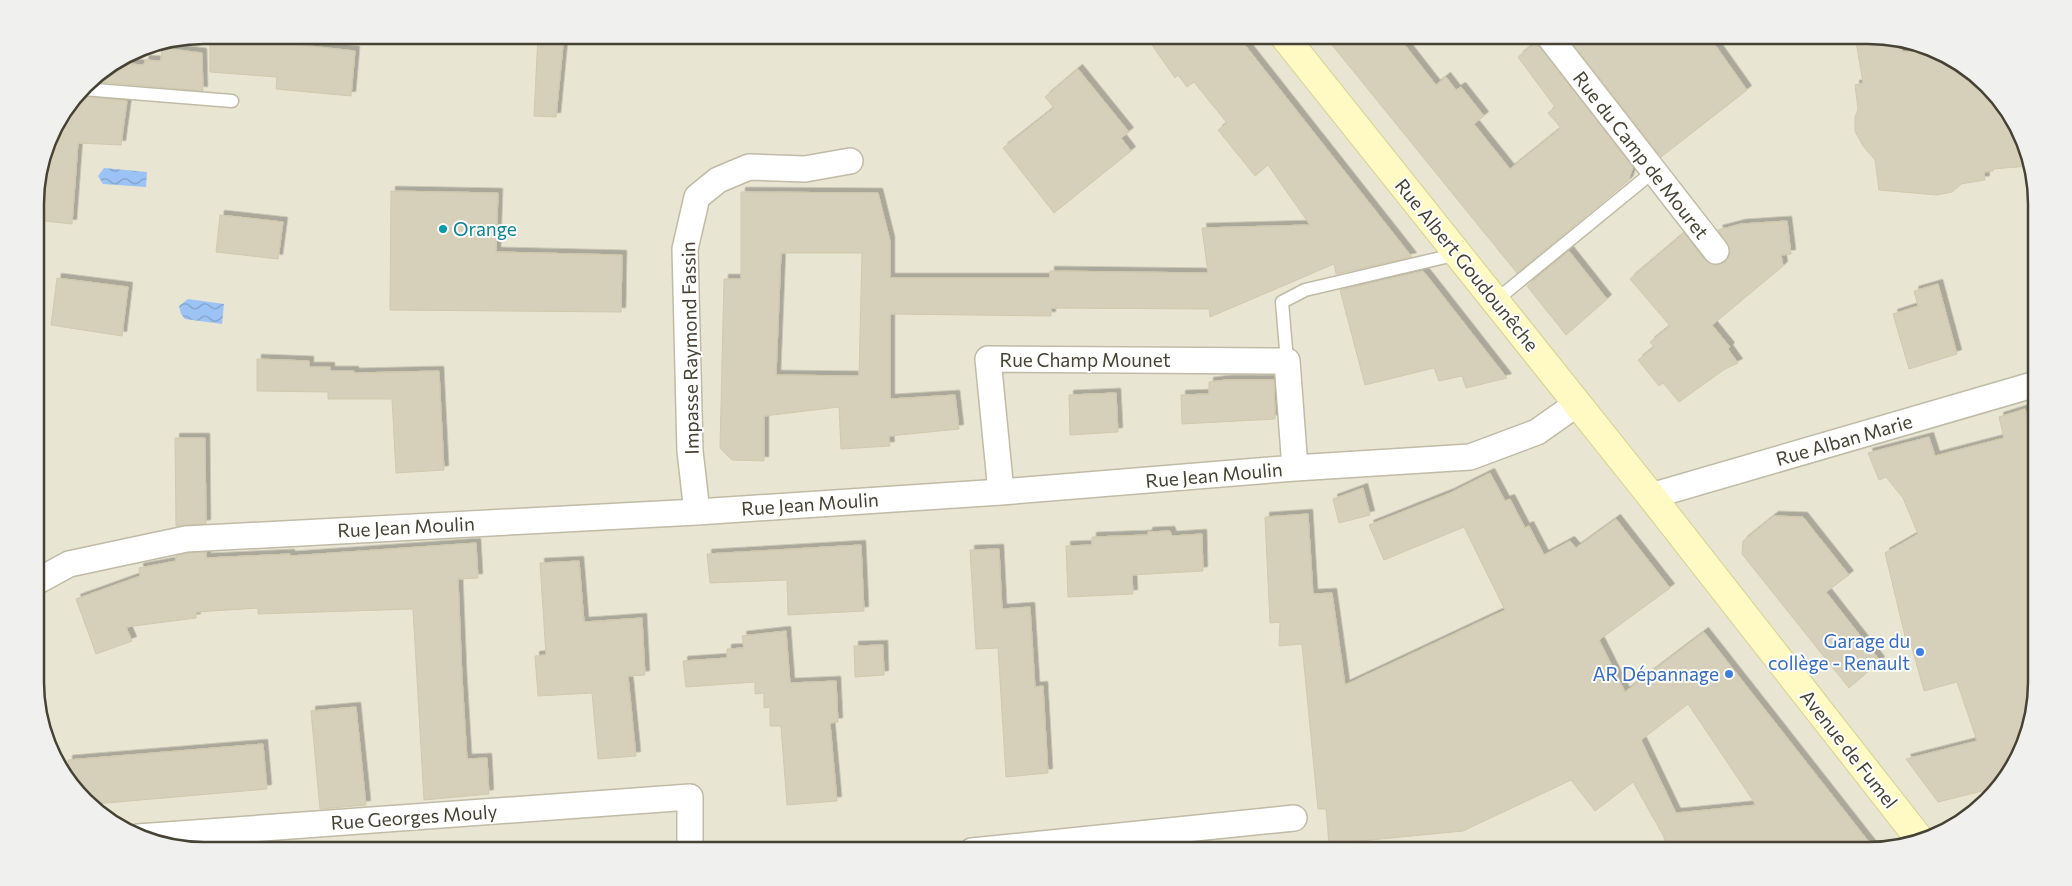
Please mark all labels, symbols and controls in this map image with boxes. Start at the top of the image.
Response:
street label: Rue du Camp de Mouret [1569,66,1714,243]
street label: Rue Albert Goudounêche [1391,174,1544,356]
place label: Orange [453,217,517,240]
marker: Orange [437,223,449,235]
street label: Impasse Raymond Fassin [676,241,703,455]
street label: Rue Champ Mounet [1000,348,1171,371]
street label: Rue Alban Marie [1773,409,1915,470]
street label: Rue Jean Moulin [1144,457,1284,492]
street label: Rue Jean Moulin [741,487,879,520]
street label: Rue Jean Moulin [337,511,475,542]
place label: Garage du collège - Renault [1768,629,1910,674]
marker: Garage du collège - Renault [1914,646,1926,658]
place label: AR Dépannage [1592,662,1719,685]
marker: AR Dépannage [1723,668,1735,680]
street label: Avenue de Fumel [1796,685,1903,813]
street label: Rue Georges Mouly [330,799,498,834]

